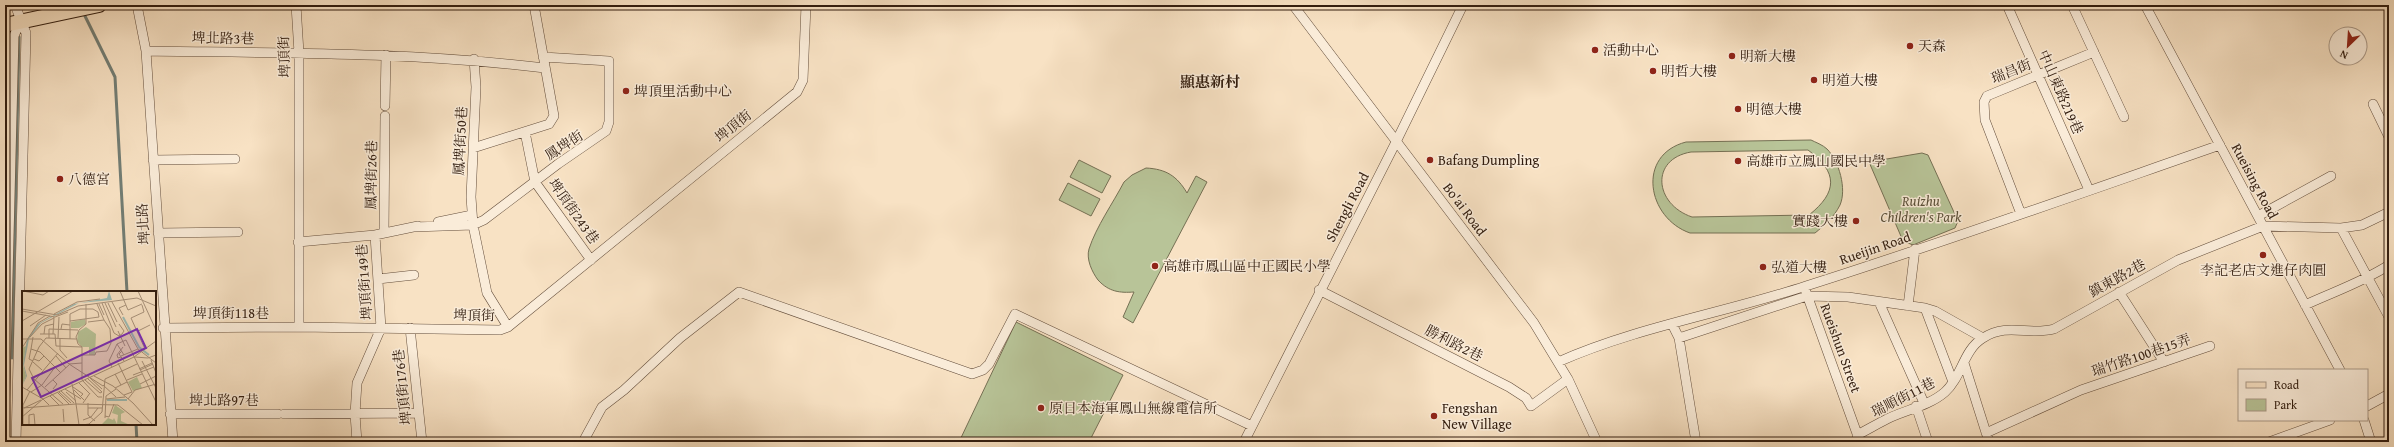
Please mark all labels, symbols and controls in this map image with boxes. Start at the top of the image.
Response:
north arrow [2328,26,2368,66]
street label: 埤北路3巷 [191,27,255,49]
street label: 埤頂街 [273,36,295,78]
place label: 天森 [1918,36,1946,56]
place label: 活動中心 [1603,40,1659,60]
marker: 天森 [1905,41,1915,51]
marker: 活動中心 [1590,45,1600,55]
place label: 明新大樓 [1740,46,1796,66]
text: N [2336,46,2350,64]
street label: 中山東路219巷 [2034,47,2088,137]
marker: 明新大樓 [1727,51,1737,61]
street label: 瑞昌街 [1988,54,2034,88]
place label: 明哲大樓 [1661,61,1717,81]
marker: 明哲大樓 [1648,66,1658,76]
place label: 明道大樓 [1822,70,1878,90]
district label: 顯惠新村 [1180,71,1240,92]
marker: 明道大樓 [1809,75,1819,85]
place label: 埤頂里活動中心 [634,81,732,101]
marker: 埤頂里活動中心 [621,86,631,96]
place label: 明德大樓 [1746,99,1802,119]
marker: 明德大樓 [1733,104,1743,114]
street label: 埤頂街 [710,105,756,147]
street label: 鳳埤街50巷 [448,106,472,176]
street label: 鳳埤街 [541,125,587,165]
street label: 鳳埤街26巷 [360,140,382,210]
street label: Rueising Road [2227,140,2284,223]
place label: Bafang Dumpling [1438,150,1539,170]
place label: 高雄市立鳳山國民中學 [1746,151,1886,171]
marker: Bafang Dumpling [1425,155,1435,165]
marker: 高雄市立鳳山國民中學 [1733,156,1743,166]
street label: Shengli Road [1320,168,1374,245]
place label: 八德宮 [68,169,110,189]
marker: 八德宮 [55,174,65,184]
street label: 埤頂街243巷 [544,174,604,248]
street label: Bo'ai Road [1438,178,1492,240]
park label: Ruizhu Children's Park [1881,191,1962,227]
street label: 埤北路 [132,202,154,246]
place label: 實踐大樓 [1792,211,1848,231]
marker: 實踐大樓 [1851,216,1861,226]
street label: Rueijin Road [1837,226,1914,270]
street label: 埤頂街149巷 [351,243,377,321]
marker: 李記老店文進仔肉圓 [2258,250,2268,260]
street label: 鎮東路2巷 [2085,254,2149,302]
place label: 高雄市鳳山區中正國民小學 [1163,256,1331,276]
place label: 弘道大樓 [1771,257,1827,277]
place label: 李記老店文進仔肉圓 [2200,260,2326,280]
marker: 高雄市鳳山區中正國民小學 [1150,261,1160,271]
marker: 弘道大樓 [1758,262,1768,272]
inset map [22,291,156,425]
street label: Rueishun Street [1816,301,1866,395]
street label: 埤頂街118巷 [193,303,269,323]
street label: 埤頂街 [453,305,495,325]
street label: 勝利路2巷 [1422,320,1486,366]
street label: 瑞竹路100巷15弄 [2089,329,2193,381]
street label: 埤頂街176巷 [388,348,416,426]
legend [2238,369,2368,421]
street label: 瑞順街11巷 [1868,372,1938,422]
text: Road [2274,376,2300,393]
street label: 埤北路97巷 [189,390,259,410]
text: Park [2274,396,2298,413]
place label: 原日本海軍鳳山無線電信所 [1049,398,1217,418]
place label: Fengshan New Village [1442,398,1512,434]
marker: 原日本海軍鳳山無線電信所 [1036,403,1046,413]
marker: Fengshan New Village [1429,411,1439,421]

